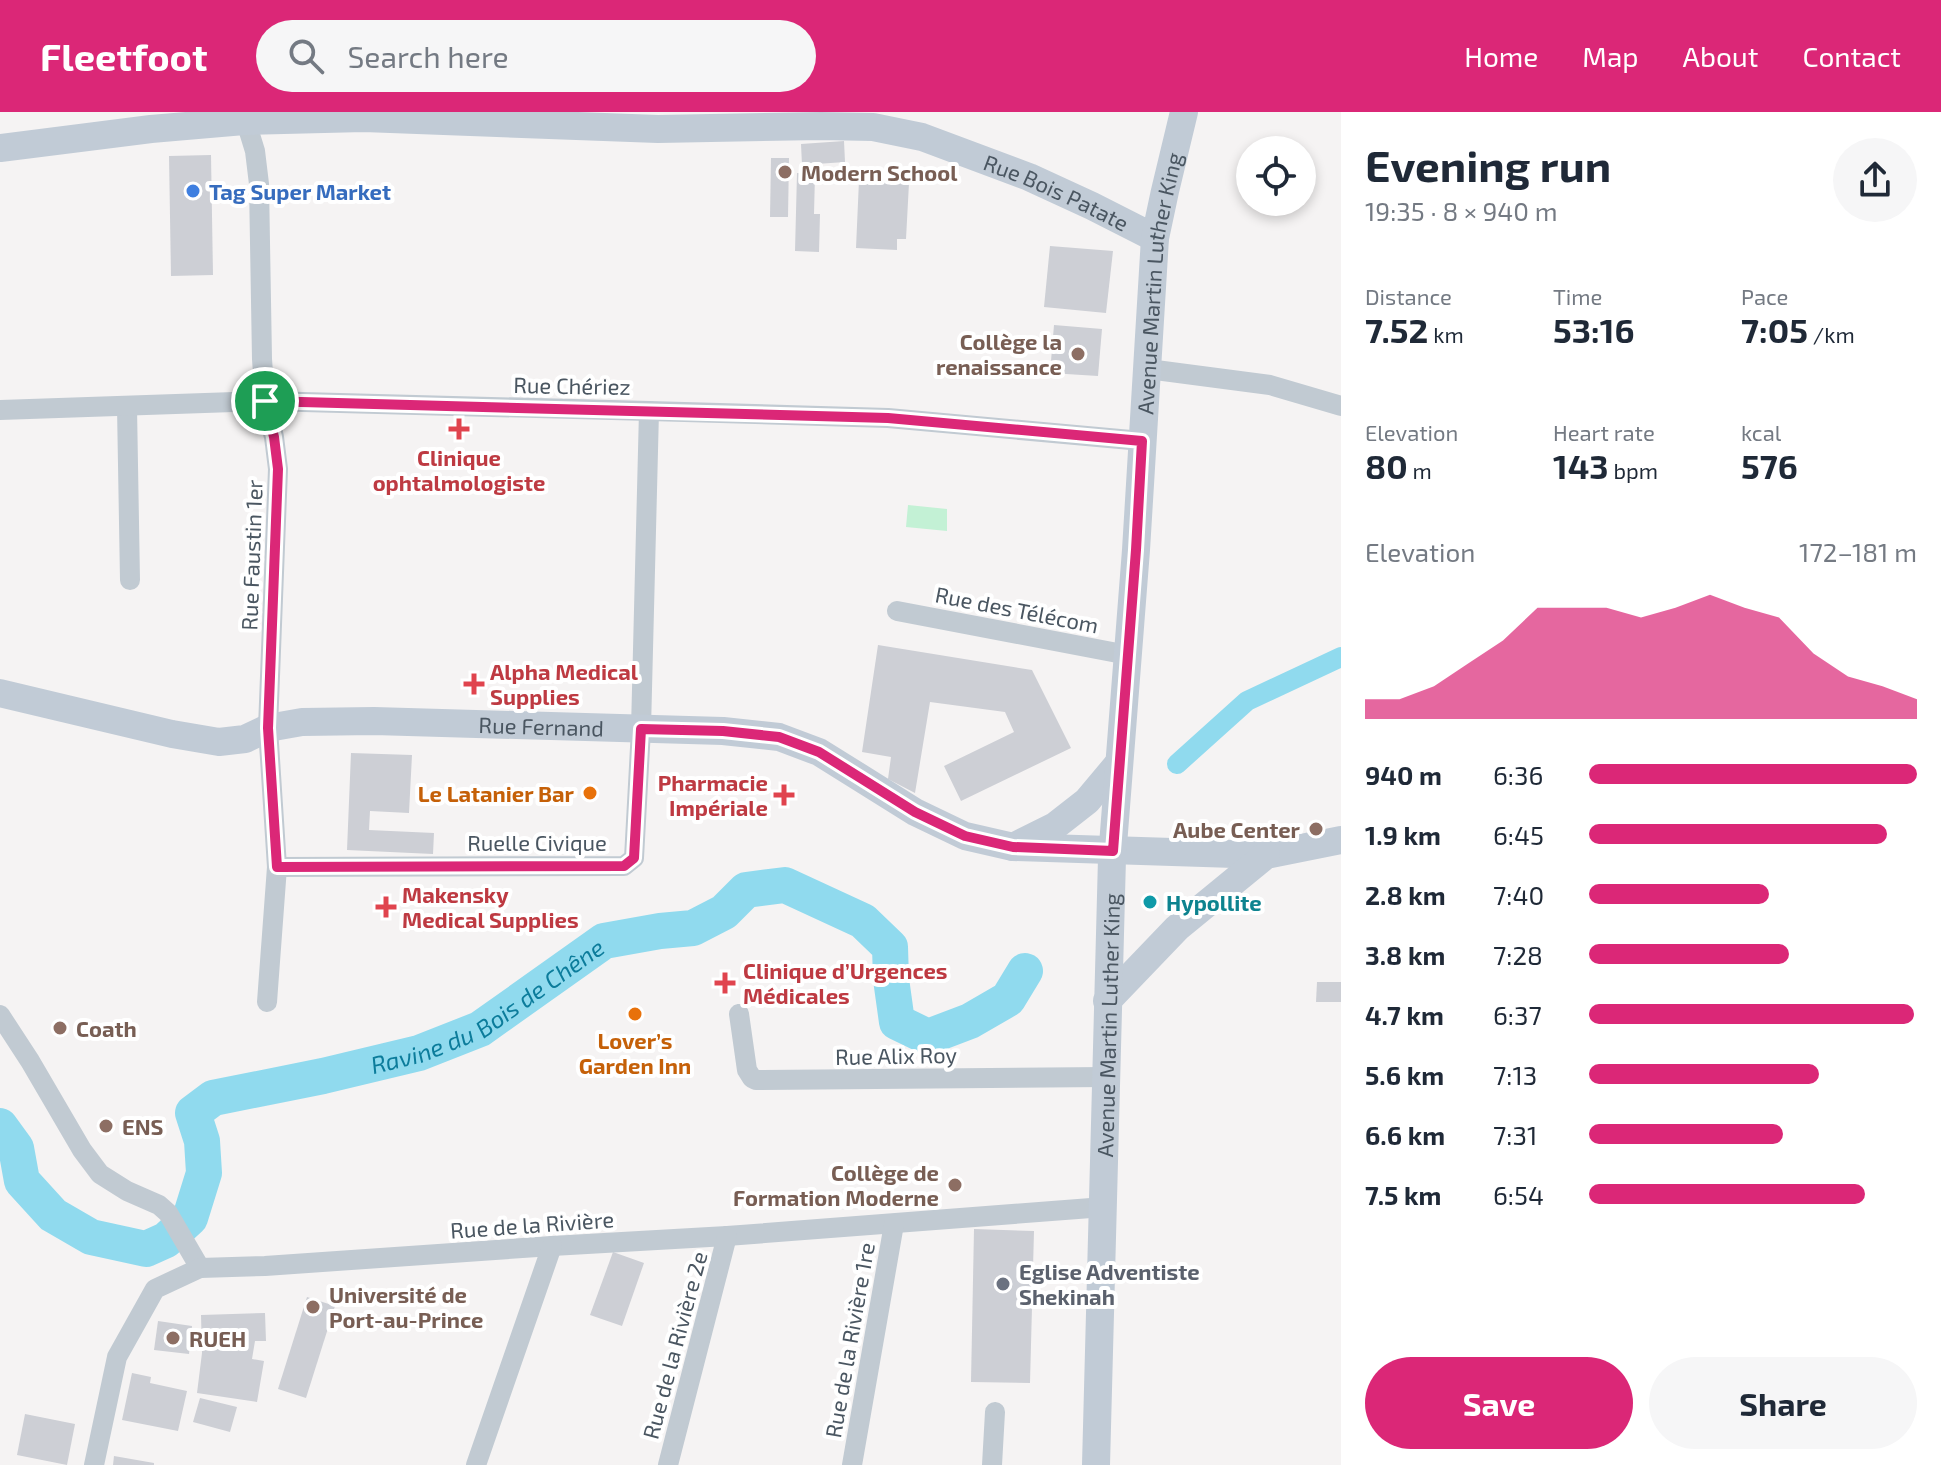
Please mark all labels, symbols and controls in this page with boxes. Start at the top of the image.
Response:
search box [256,20,816,92]
text: Fleetfoot [40,33,208,79]
icon: search [284,34,328,78]
text: Search here [348,38,509,74]
text: Home [1464,39,1538,73]
text: Map [1582,39,1639,73]
text: About [1683,39,1758,73]
text: Contact [1802,39,1901,73]
map controls [1236,136,1316,216]
button: locate [1236,136,1316,216]
text: Evening run [1365,138,1611,191]
button: share [1833,138,1917,222]
street label: Rue Bois Patate [980,148,1133,236]
street label: Avenue Martin Luther King [1131,150,1187,415]
place label: Modern School [801,159,958,185]
marker: Modern School [776,163,794,181]
place label: Tag Super Market [209,178,391,204]
marker: Tag Super Market [184,182,202,200]
text: 19:35 · 8 × 940 m [1365,195,1558,226]
text: Distance [1365,283,1452,309]
text: Time [1553,283,1602,309]
text: Pace [1741,283,1788,309]
text: 7.52 [1365,309,1428,350]
text: 53:16 [1553,309,1635,350]
text: 7:05 [1741,309,1808,350]
text: km [1428,321,1464,347]
text: /km [1808,321,1855,347]
place label: Collège la renaissance [936,328,1062,379]
marker: Collège la renaissance [1069,345,1087,363]
pin [231,367,299,435]
street label: Rue Chériez [513,371,631,399]
icon: arrive [243,379,287,423]
marker: Clinique ophtalmologiste [448,418,470,440]
text: Elevation [1365,419,1458,445]
text: Heart rate [1553,419,1655,445]
text: kcal [1741,419,1781,445]
place label: Clinique ophtalmologiste [373,444,545,495]
text: 80 [1365,445,1408,486]
text: 143 [1553,445,1609,486]
text: 576 [1741,445,1798,486]
text: m [1408,457,1432,483]
text: bpm [1609,457,1658,483]
street label: Rue Faustin 1er [235,479,267,631]
text: Elevation [1365,536,1475,567]
text: 172–181 m [1799,536,1917,567]
street label: Rue des Télécom [933,580,1101,638]
place label: Alpha Medical Supplies [490,658,639,709]
marker: Alpha Medical Supplies [465,675,483,693]
street label: Rue Fernand [478,711,604,741]
text: 940 m [1365,759,1442,790]
text: 6:36 [1493,759,1543,790]
place label: Pharmacie Impériale [658,769,768,820]
place label: Le Latanier Bar [418,780,575,806]
marker: Le Latanier Bar [581,784,599,802]
marker: Pharmacie Impériale [775,786,793,804]
place label: Aube Center [1173,816,1301,842]
text: 1.9 km [1365,819,1441,850]
text: 6:45 [1493,819,1544,850]
marker: Aube Center [1307,820,1325,838]
street label: Ruelle Civique [467,829,607,855]
text: 2.8 km [1365,879,1446,910]
text: 7:40 [1493,879,1544,910]
place label: Makensky Medical Supplies [402,881,579,932]
place label: Hypollite [1166,889,1262,916]
street label: Avenue Martin Luther King [1091,893,1124,1158]
marker: Hypollite [1141,893,1159,911]
marker: Makensky Medical Supplies [377,898,395,916]
water label: Ravine du Bois de Chêne [368,931,609,1079]
text: 3.8 km [1365,939,1445,970]
text: 7:28 [1493,939,1543,970]
place label: Clinique d’Urgences Médicales [743,957,948,1008]
marker: Clinique d’Urgences Médicales [714,972,736,994]
text: 4.7 km [1365,999,1444,1030]
text: 6:37 [1493,999,1542,1030]
marker: Lover’s Garden Inn [626,1005,644,1023]
place label: Coath [76,1015,137,1041]
marker: Coath [51,1019,69,1037]
place label: Lover’s Garden Inn [579,1027,691,1078]
street label: Rue Alix Roy [835,1041,958,1069]
text: 5.6 km [1365,1059,1444,1090]
text: 7:13 [1493,1059,1537,1090]
place label: ENS [122,1113,164,1139]
marker: ENS [97,1117,115,1135]
text: 6.6 km [1365,1119,1445,1150]
text: 7:31 [1493,1119,1537,1150]
place label: Collège de Formation Moderne [733,1159,939,1210]
marker: Collège de Formation Moderne [946,1176,964,1194]
text: 7.5 km [1365,1179,1441,1210]
text: 6:54 [1493,1179,1544,1210]
street label: Rue de la Rivière [449,1205,615,1243]
street label: Rue de la Rivière 1re [819,1240,879,1440]
street label: Rue de la Rivière 2e [636,1248,712,1442]
place label: Eglise Adventiste Shekinah [1019,1258,1200,1309]
marker: Eglise Adventiste Shekinah [994,1275,1012,1293]
place label: Université de Port-au-Prince [329,1281,483,1332]
marker: Université de Port-au-Prince [304,1298,322,1316]
place label: RUEH [189,1325,246,1351]
marker: RUEH [164,1329,182,1347]
button: Save [1365,1357,1633,1449]
button: Share [1649,1357,1917,1449]

